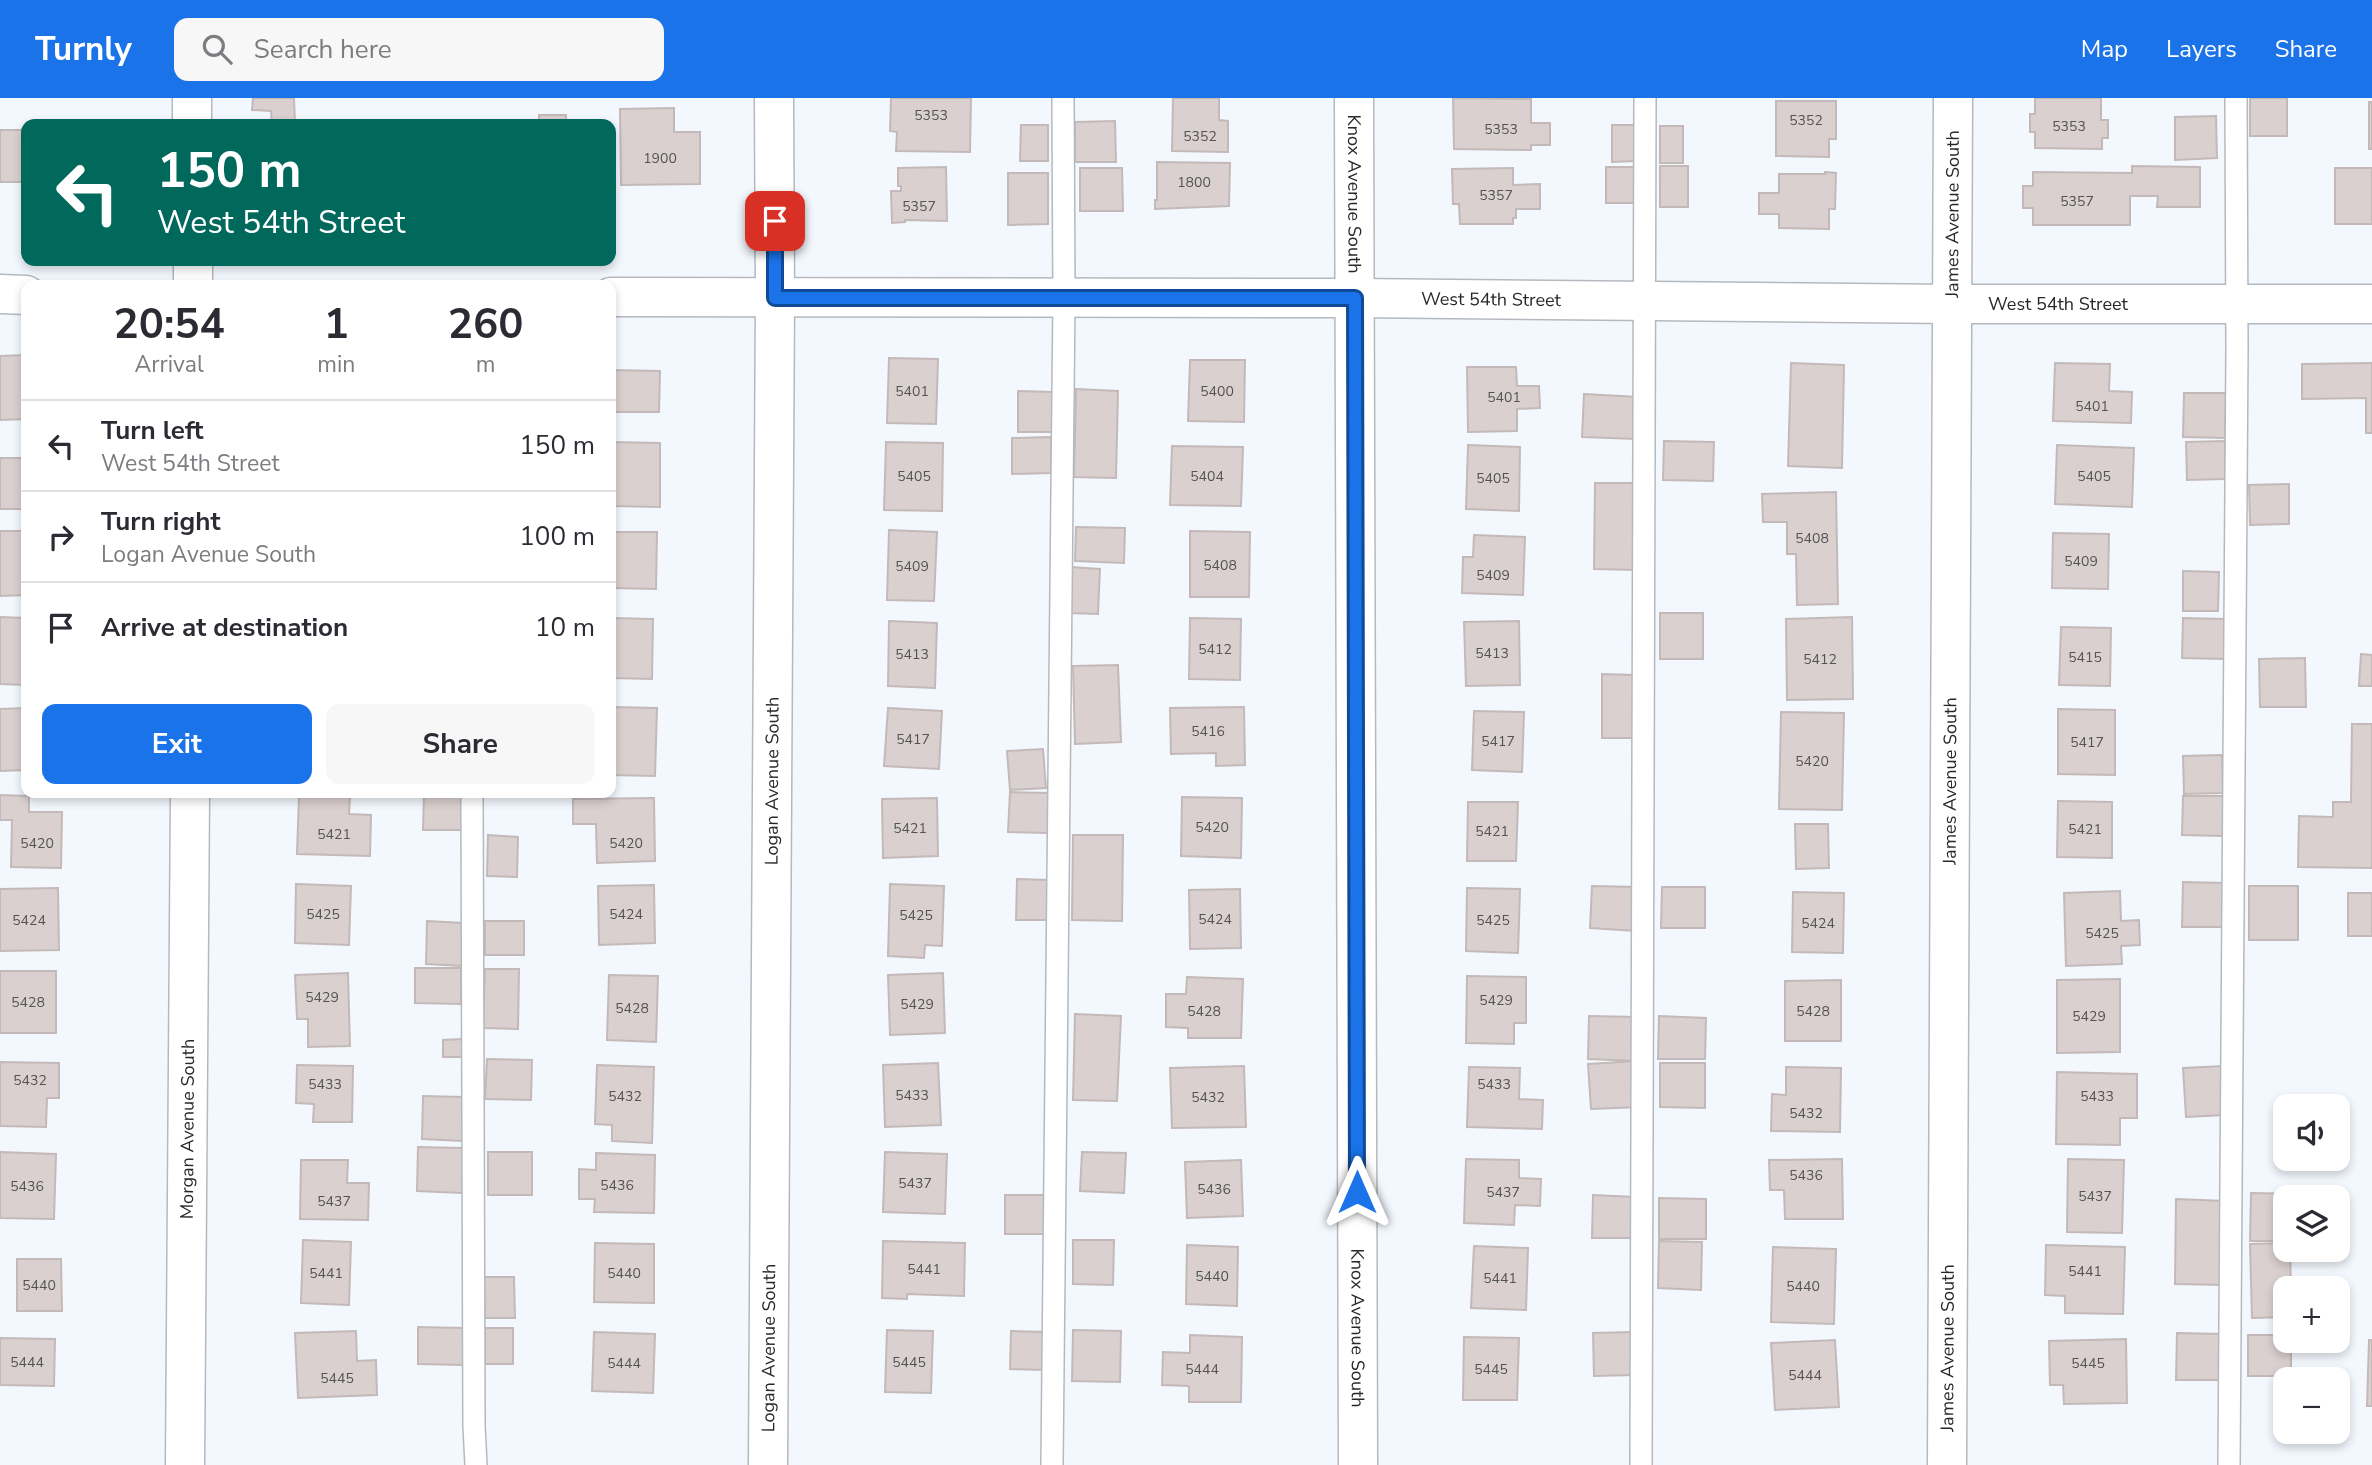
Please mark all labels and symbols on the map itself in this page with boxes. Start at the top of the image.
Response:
house number: 5353 [914,106,948,125]
house number: 5352 [1789,111,1823,130]
street label: Knox Avenue South [1342,114,1367,274]
house number: 5353 [2052,117,2086,136]
house number: 5353 [1484,120,1518,139]
house number: 5352 [1183,127,1217,146]
street label: James Avenue South [1940,130,1965,299]
house number: 1900 [643,149,677,168]
house number: 1800 [1177,173,1211,192]
house number: 5357 [1479,186,1513,205]
pin [745,191,805,251]
house number: 5357 [2060,192,2094,211]
house number: 5357 [902,197,936,216]
street label: West 54th Street [1421,287,1562,312]
street label: West 54th Street [1988,292,2129,316]
house number: 5401 [895,382,929,401]
house number: 5400 [1200,382,1234,401]
house number: 5401 [1487,388,1521,407]
house number: 5401 [2075,397,2109,416]
house number: 5405 [897,467,931,486]
house number: 5404 [1190,467,1224,486]
house number: 5405 [2077,467,2111,486]
house number: 5405 [1476,469,1510,488]
house number: 5408 [1795,529,1829,548]
house number: 5409 [2064,552,2098,571]
house number: 5408 [1203,556,1237,575]
house number: 5409 [895,557,929,576]
house number: 5409 [1476,566,1510,585]
house number: 5412 [1198,640,1232,659]
house number: 5413 [1475,644,1509,663]
house number: 5413 [895,645,929,664]
house number: 5415 [2068,648,2102,667]
house number: 5412 [1803,650,1837,669]
street label: Logan Avenue South [760,697,785,865]
street label: James Avenue South [1938,697,1962,866]
house number: 5416 [1191,722,1225,741]
house number: 5417 [896,730,930,749]
house number: 5417 [1481,732,1515,751]
house number: 5417 [2070,733,2104,752]
house number: 5420 [1795,752,1829,771]
house number: 5420 [1195,818,1229,837]
house number: 5421 [893,819,927,838]
house number: 5421 [2068,820,2102,839]
house number: 5421 [1475,822,1509,841]
house number: 5421 [317,825,351,844]
house number: 5420 [20,834,54,853]
house number: 5420 [609,834,643,853]
house number: 5425 [306,905,340,924]
house number: 5424 [609,905,643,924]
house number: 5425 [899,906,933,925]
house number: 5424 [1198,910,1232,929]
house number: 5424 [12,911,46,930]
house number: 5425 [1476,911,1510,930]
house number: 5424 [1801,914,1835,933]
house number: 5425 [2085,924,2119,943]
house number: 5429 [305,988,339,1007]
house number: 5429 [1479,991,1513,1010]
house number: 5428 [11,993,45,1012]
house number: 5429 [900,995,934,1014]
house number: 5428 [615,999,649,1018]
house number: 5428 [1187,1002,1221,1021]
house number: 5428 [1796,1002,1830,1021]
house number: 5429 [2072,1007,2106,1026]
street label: Morgan Avenue South [175,1039,200,1219]
house number: 5432 [13,1071,47,1090]
house number: 5433 [308,1075,342,1094]
house number: 5433 [1477,1075,1511,1094]
house number: 5433 [895,1086,929,1105]
house number: 5432 [608,1087,642,1106]
house number: 5433 [2080,1087,2114,1106]
house number: 5432 [1191,1088,1225,1107]
house number: 5432 [1789,1104,1823,1123]
position arrow [1320,1155,1394,1229]
house number: 5436 [1789,1166,1823,1185]
house number: 5437 [898,1174,932,1193]
house number: 5436 [600,1176,634,1195]
house number: 5436 [10,1177,44,1196]
house number: 5436 [1197,1180,1231,1199]
house number: 5437 [1486,1183,1520,1202]
house number: 5437 [2078,1187,2112,1206]
house number: 5437 [317,1192,351,1211]
street label: Knox Avenue South [1345,1248,1370,1408]
house number: 5441 [907,1260,941,1279]
house number: 5441 [2068,1262,2102,1281]
house number: 5441 [309,1264,343,1283]
house number: 5440 [607,1264,641,1283]
street label: Logan Avenue South [756,1264,781,1432]
street label: James Avenue South [1935,1264,1960,1433]
house number: 5440 [1195,1267,1229,1286]
house number: 5441 [1483,1269,1517,1288]
house number: 5440 [22,1276,56,1295]
house number: 5440 [1786,1277,1820,1296]
house number: 5444 [10,1353,44,1372]
house number: 5445 [892,1353,926,1372]
house number: 5444 [607,1354,641,1373]
house number: 5445 [2071,1354,2105,1373]
house number: 5444 [1185,1360,1219,1379]
house number: 5445 [1474,1360,1508,1379]
house number: 5444 [1788,1366,1822,1385]
house number: 5445 [320,1369,354,1388]

